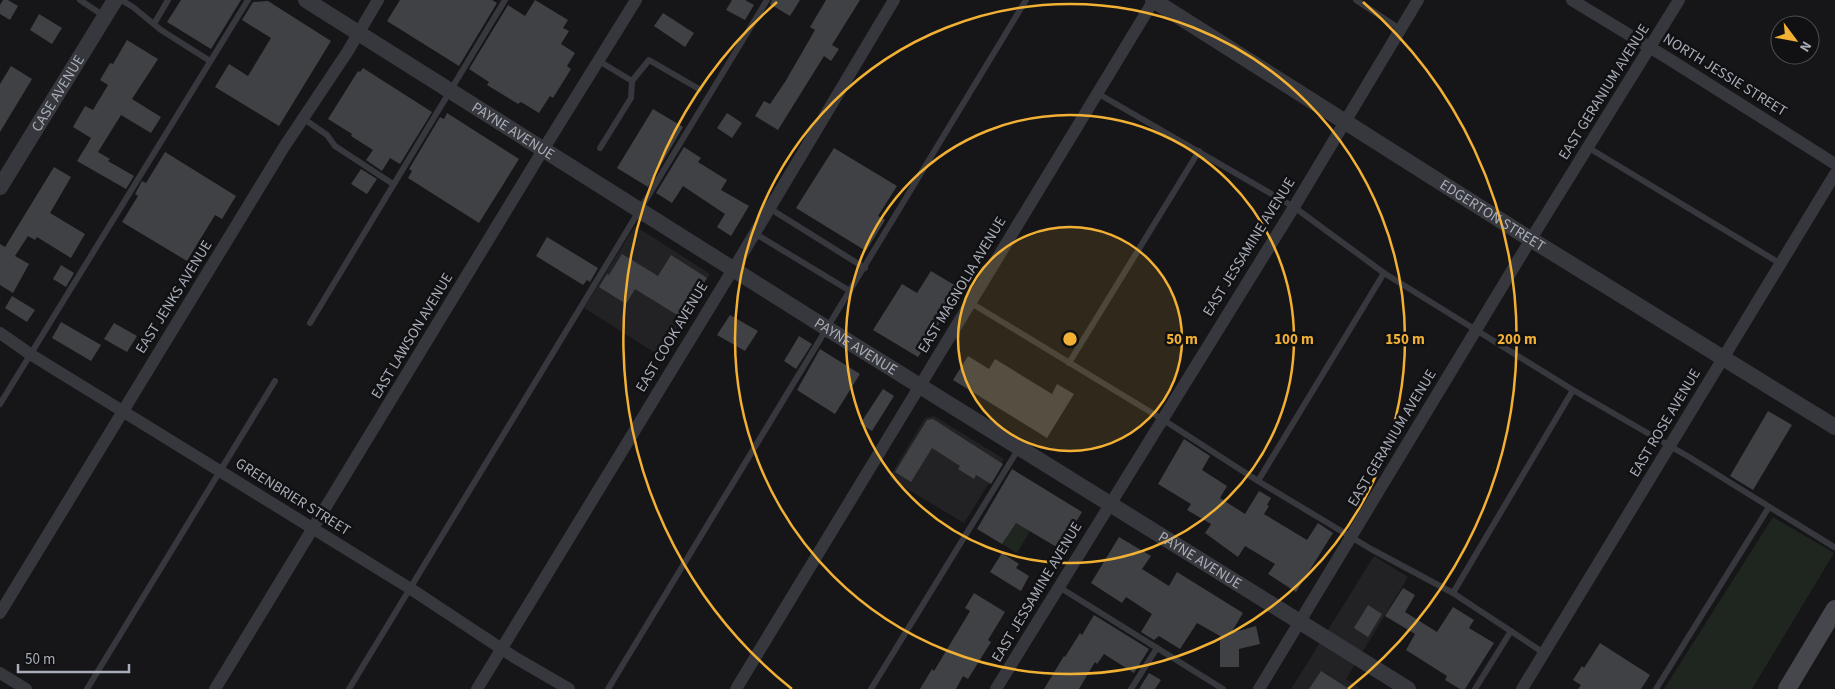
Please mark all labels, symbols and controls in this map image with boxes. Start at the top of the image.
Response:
north arrow [1770,15,1820,65]
street label: EAST GERANIUM AVENUE [1554,20,1654,164]
street label: NORTH JESSIE STREET [1659,28,1791,122]
text: N [1794,37,1816,56]
street label: CASE AVENUE [26,51,89,136]
street label: PAYNE AVENUE [468,97,559,165]
street label: EAST JESSAMINE AVENUE [1198,173,1300,320]
street label: EDGERTON STREET [1436,174,1549,256]
street label: EAST MAGNOLIA AVENUE [913,213,1011,357]
street label: EAST JENKS AVENUE [131,236,217,358]
street label: EAST LAWSON AVENUE [366,269,458,403]
street label: EAST COOK AVENUE [631,278,713,396]
street label: PAYNE AVENUE [810,313,902,380]
text: 50 m [1166,329,1198,350]
text: 100 m [1274,329,1314,350]
text: 150 m [1385,329,1425,350]
text: 200 m [1497,329,1537,350]
centre of rings [1061,330,1079,348]
street label: EAST GERANIUM AVENUE [1343,365,1441,511]
street label: EAST ROSE AVENUE [1624,365,1706,481]
street label: GREENBRIER STREET [231,453,355,541]
street label: EAST JESSAMINE AVENUE [987,518,1087,666]
street label: PAYNE AVENUE [1154,526,1246,594]
scale bar [18,642,129,674]
text: 50 m [25,649,55,670]

